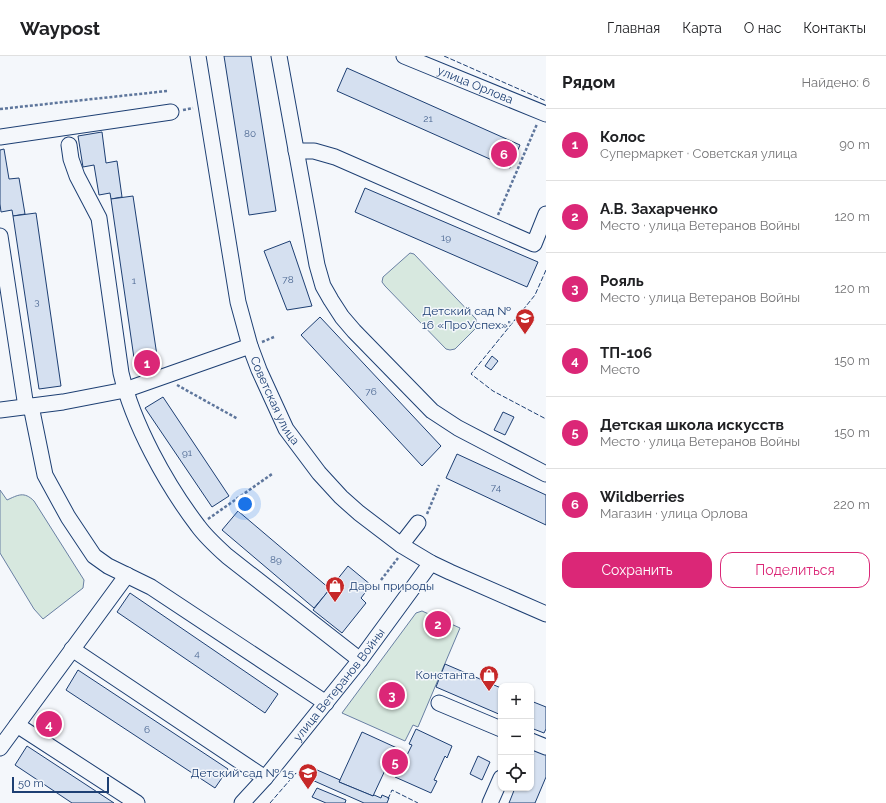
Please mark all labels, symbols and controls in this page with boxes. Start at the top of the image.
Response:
text: Waypost [20,17,100,39]
text: Главная [607,20,660,36]
text: Карта [682,20,722,36]
text: О нас [744,20,781,36]
text: Контакты [803,20,866,36]
street label: улица Орлова [435,63,515,107]
text: Рядом [562,72,615,92]
text: Найдено: 6 [802,75,870,90]
house number: 21 [423,113,433,124]
house number: 80 [244,128,256,139]
text: Колос [600,128,645,146]
text: 1 [572,137,578,152]
text: 90 m [839,137,870,152]
pin: 6 [491,139,517,169]
text: Супермаркет · Советская улица [600,146,797,161]
text: А.В. Захарченко [600,200,718,218]
text: 2 [571,209,579,224]
text: 120 m [834,209,870,224]
text: Место · улица Ветеранов Войны [600,218,800,233]
house number: 19 [441,232,451,243]
text: Рояль [600,272,644,290]
house number: 78 [282,274,294,285]
house number: 1 [132,275,137,286]
text: 3 [571,281,579,296]
text: 120 m [834,281,870,296]
text: Место · улица Ветеранов Войны [600,290,800,305]
house number: 3 [34,296,40,307]
place label: Детский сад № 16 «ПроУспех»" [422,304,511,332]
school or university icon: Детский сад № 16 «ПроУспех»" [514,307,536,335]
text: ТП-106 [600,344,652,362]
pin: 1 [134,348,160,378]
text: 4 [571,353,579,368]
text: 150 m [834,353,870,368]
street label: Советская улица [248,355,302,448]
text: Место [600,362,640,377]
house number: 76 [365,386,377,397]
text: Детская школа искусств [600,416,784,434]
text: 5 [571,425,579,440]
text: 150 m [834,425,870,440]
text: Место · улица Ветеранов Войны [600,434,800,449]
house number: 91 [182,447,193,458]
house number: 74 [491,482,502,493]
text: Wildberries [600,488,684,506]
your location [235,494,255,514]
text: 6 [571,497,579,512]
text: 220 m [833,497,870,512]
text: Магазин · улица Орлова [600,506,748,521]
button: Сохранить [562,552,712,588]
button: Поделиться [720,552,870,588]
house number: 89 [270,554,282,565]
shop icon: Дары природы [324,575,346,603]
place label: Дары природы [349,579,434,593]
pin: 2 [425,609,451,639]
street label: улица Ветеранов Войны [290,626,388,744]
house number: 4 [194,648,200,659]
shop icon: Константа [478,664,500,692]
place label: Константа [416,668,475,682]
pin: 3 [379,680,405,710]
map controls [498,683,534,791]
button: + [498,683,534,719]
pin: 4 [36,709,62,739]
button: − [498,719,534,755]
house number: 6 [144,724,150,735]
pin: 5 [382,747,408,777]
button: locate [498,755,534,791]
school or university icon: Детский сад № 15 [297,762,319,790]
place label: Детский сад № 15 [191,766,294,780]
scale bar [12,775,109,794]
text: 50 m [18,777,44,790]

